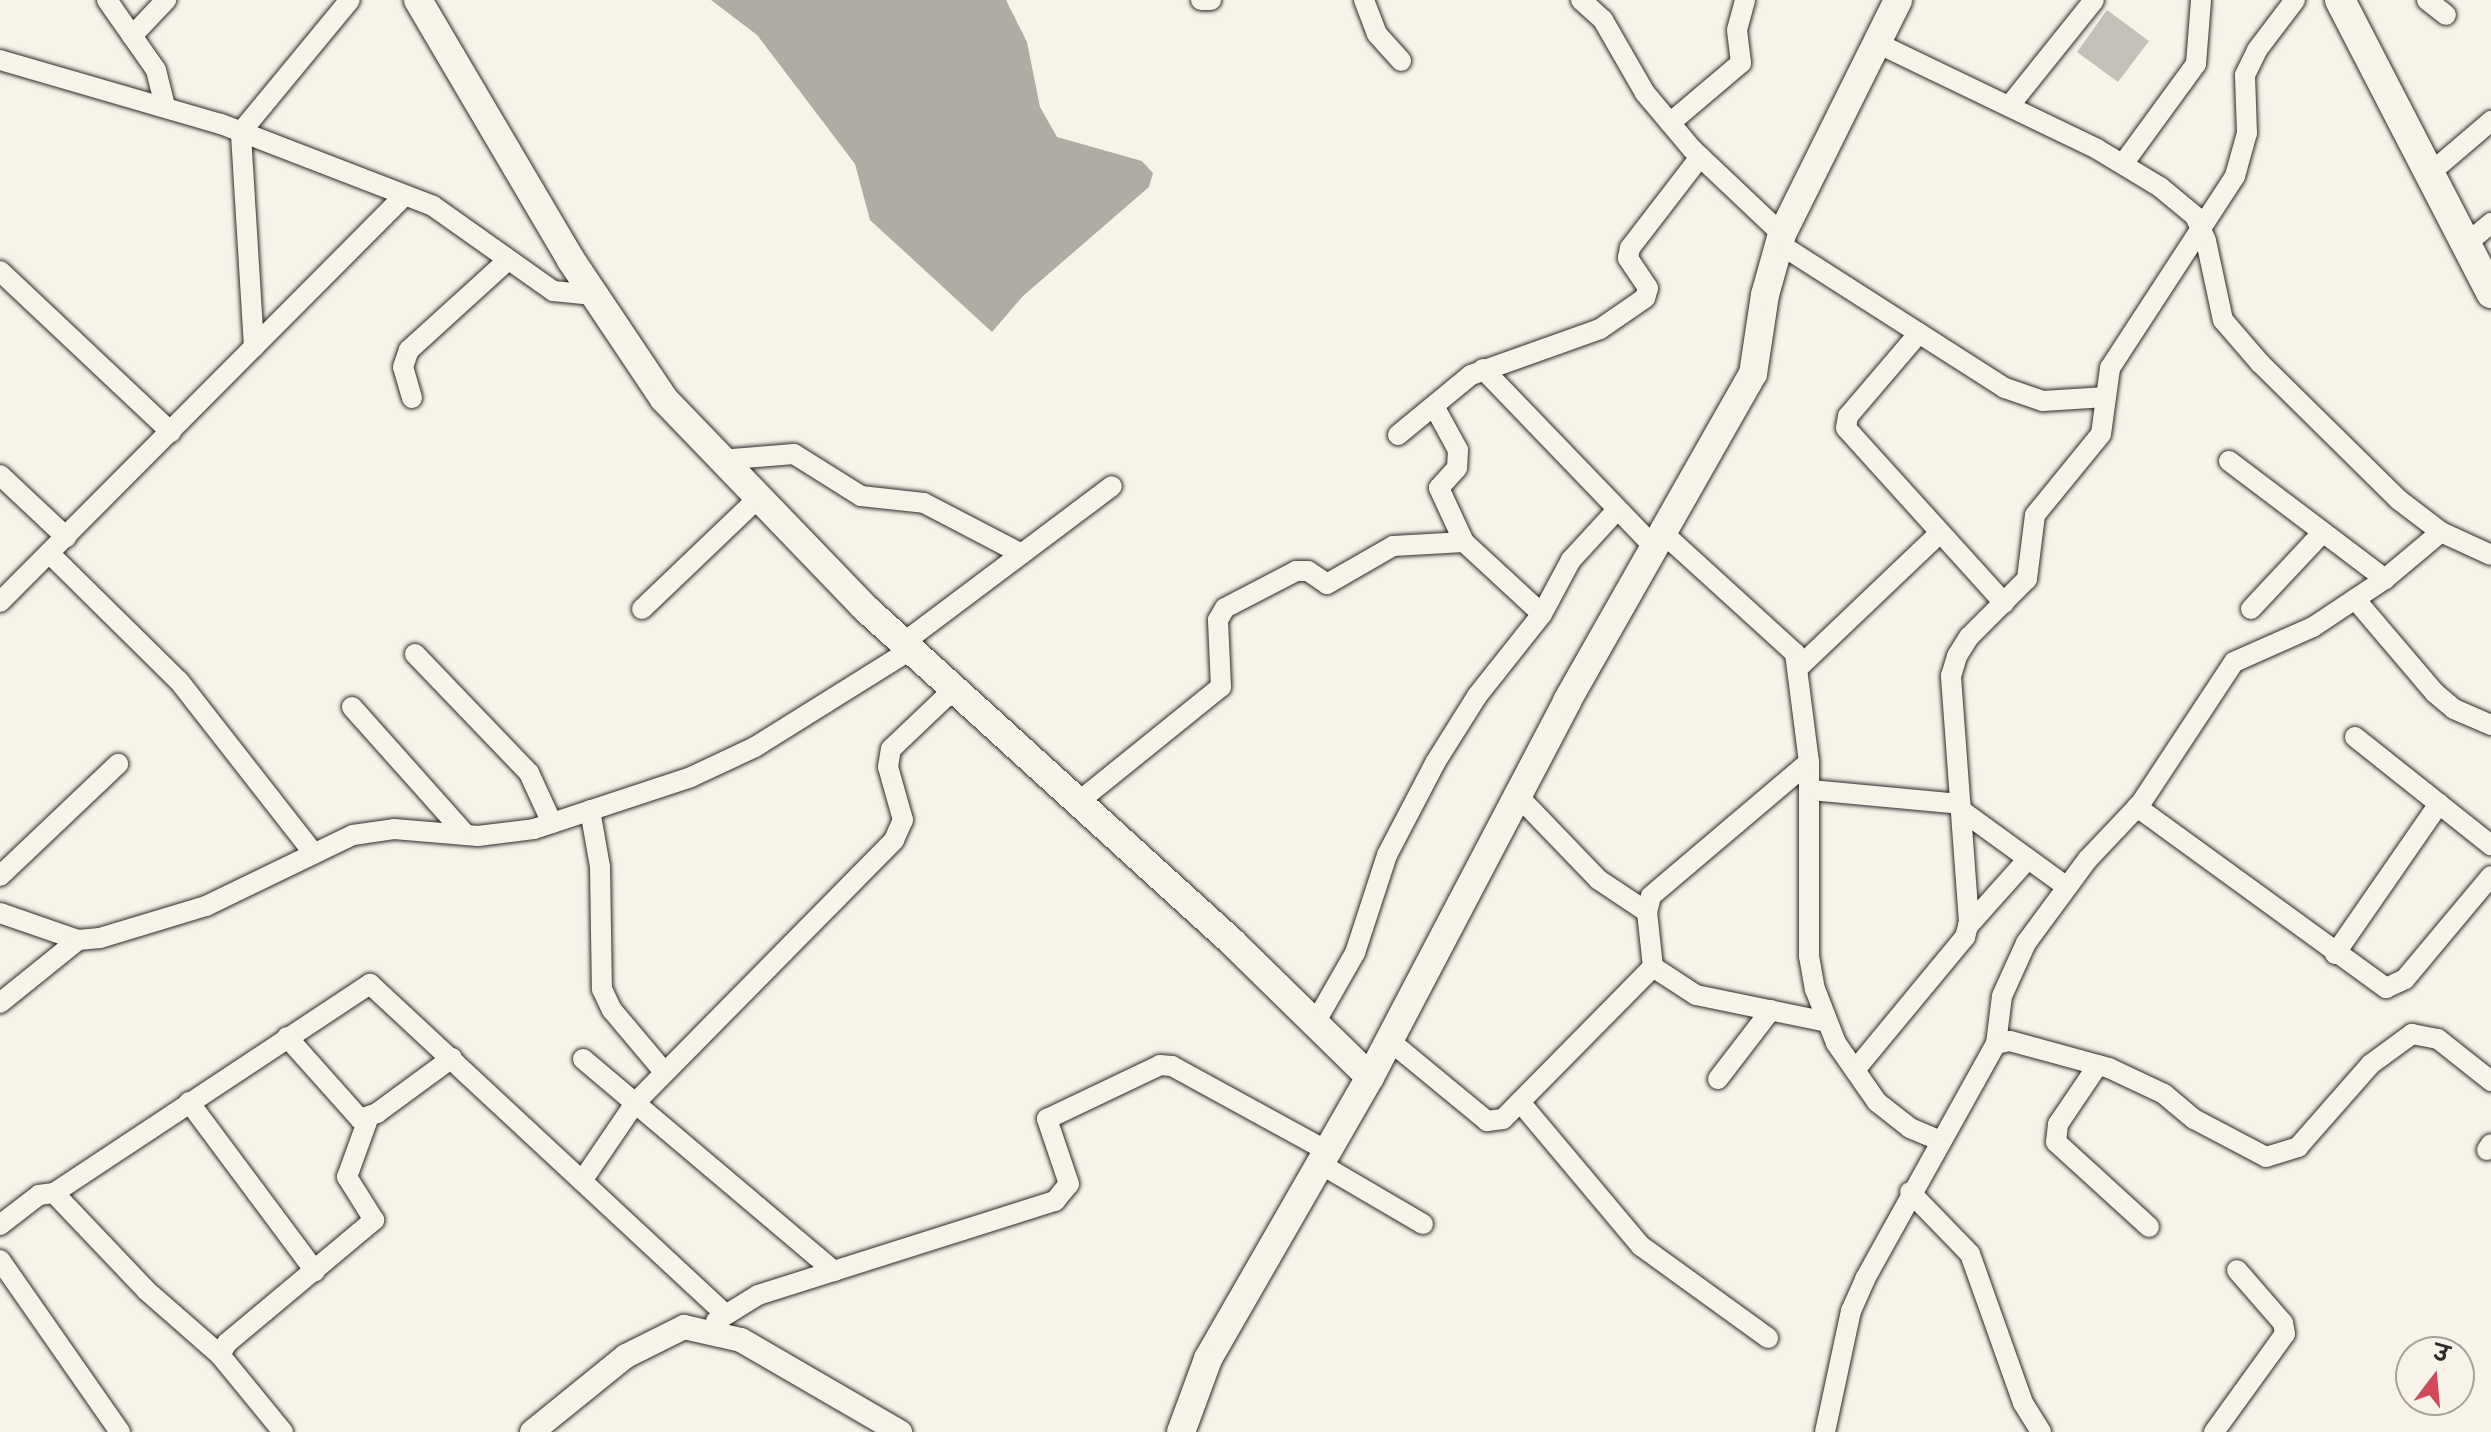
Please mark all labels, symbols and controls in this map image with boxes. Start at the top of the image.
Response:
north arrow [2395,1336,2475,1416]
text: उ [2430,1337,2453,1371]

